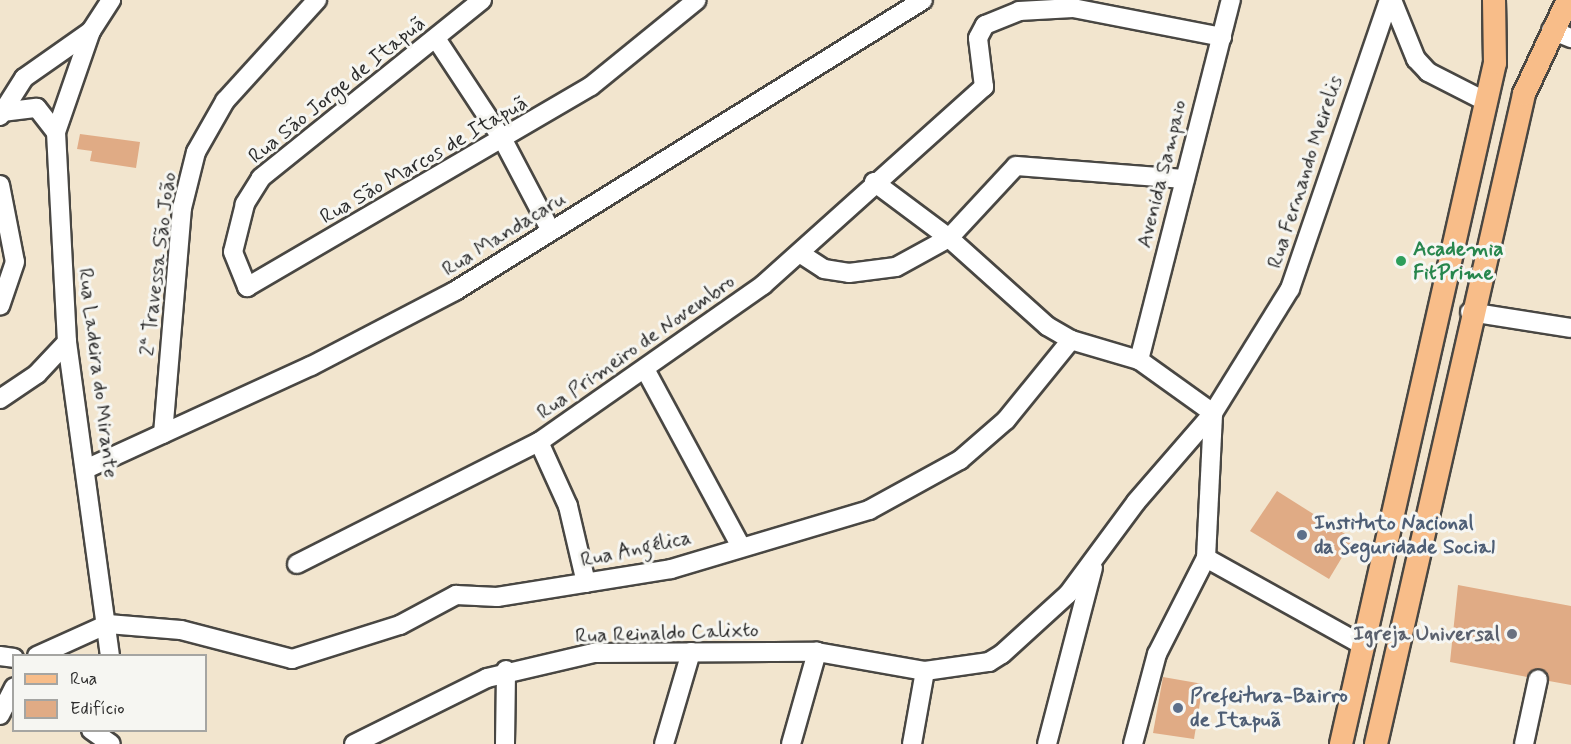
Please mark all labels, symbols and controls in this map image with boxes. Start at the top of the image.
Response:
street label: Rua São Jorge de Itapuã [244,11,430,169]
street label: Rua Fernando Meirelis [1262,73,1348,271]
street label: Rua São Marcos de Itapuã [316,91,532,229]
street label: Avenida Sampaio [1132,98,1192,250]
street label: 2ª Travessa São João [134,170,182,358]
street label: Rua Mandacaru [438,186,570,282]
place label: Academia FitPrime [1413,236,1504,286]
marker: Academia FitPrime [1394,254,1408,268]
street label: Rua Ladeira do Mirante [72,265,124,481]
street label: Rua Primeiro de Novembro [532,269,740,425]
place label: Instituto Nacional da Seguridade Social [1314,510,1491,560]
street label: Rua Angélica [578,525,694,573]
marker: Instituto Nacional da Seguridade Social [1295,528,1309,542]
street label: Rua Reinaldo Calixto [576,617,758,649]
place label: Igreja Universal [1353,621,1500,647]
marker: Igreja Universal [1505,627,1519,641]
legend [12,654,207,732]
text: Rua [70,667,97,691]
place label: Prefeitura-Bairro de Itapuã [1190,683,1348,733]
text: Edifício [70,697,125,721]
marker: Prefeitura-Bairro de Itapuã [1171,701,1185,715]

